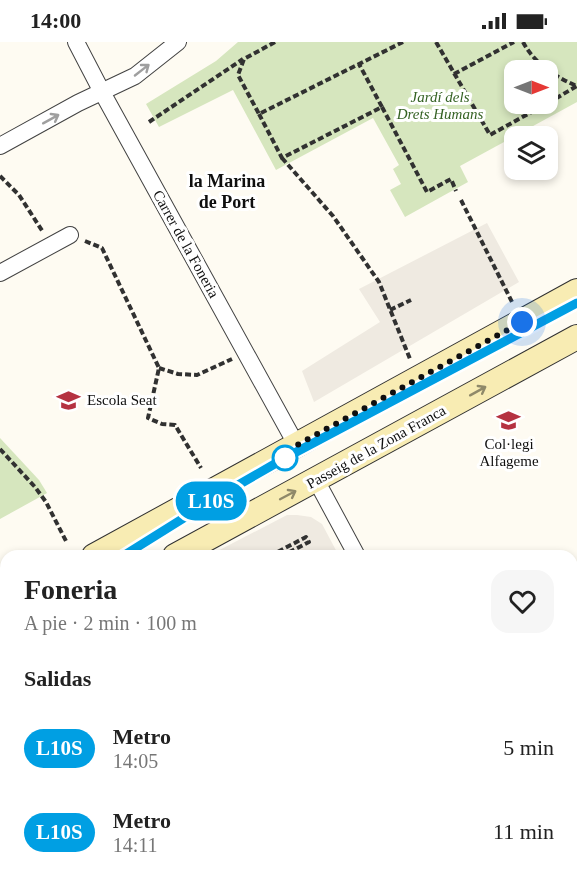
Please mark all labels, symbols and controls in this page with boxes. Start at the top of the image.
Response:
text: 14:00 [30,8,81,33]
north arrow [504,60,558,114]
map controls [504,60,558,180]
one-way arrow [134,64,150,77]
park label: Jardí dels Drets Humans [396,89,483,122]
one-way arrow [42,112,59,124]
button: layers [504,126,558,180]
district label: la Marina de Port [189,171,265,212]
street label: Carrer de la Foneria [150,187,222,301]
your location [507,307,537,337]
one-way arrow [468,385,486,396]
school or university icon: Escola Seat [56,387,82,413]
place label: Escola Seat [87,392,157,408]
street label: Passeig de la Zona Franca [304,402,449,492]
school or university icon: Col·legi Alfageme [496,407,522,433]
place label: Col·legi Alfageme [479,436,539,469]
unlabelled marker [272,445,298,471]
line badge: L10S [169,482,253,520]
text: L10S [188,489,234,513]
one-way arrow [279,489,297,500]
button: heart [491,570,554,633]
text: Foneria [24,574,117,605]
text: A pie · 2 min · 100 m [24,612,197,634]
text: Salidas [24,666,91,691]
text: Metro [113,724,171,749]
text: 5 min [503,735,554,760]
text: L10S [36,736,83,760]
text: 14:05 [113,750,158,772]
text: Metro [113,808,171,833]
text: 11 min [493,819,554,844]
text: L10S [36,820,83,844]
text: 14:11 [113,834,158,856]

